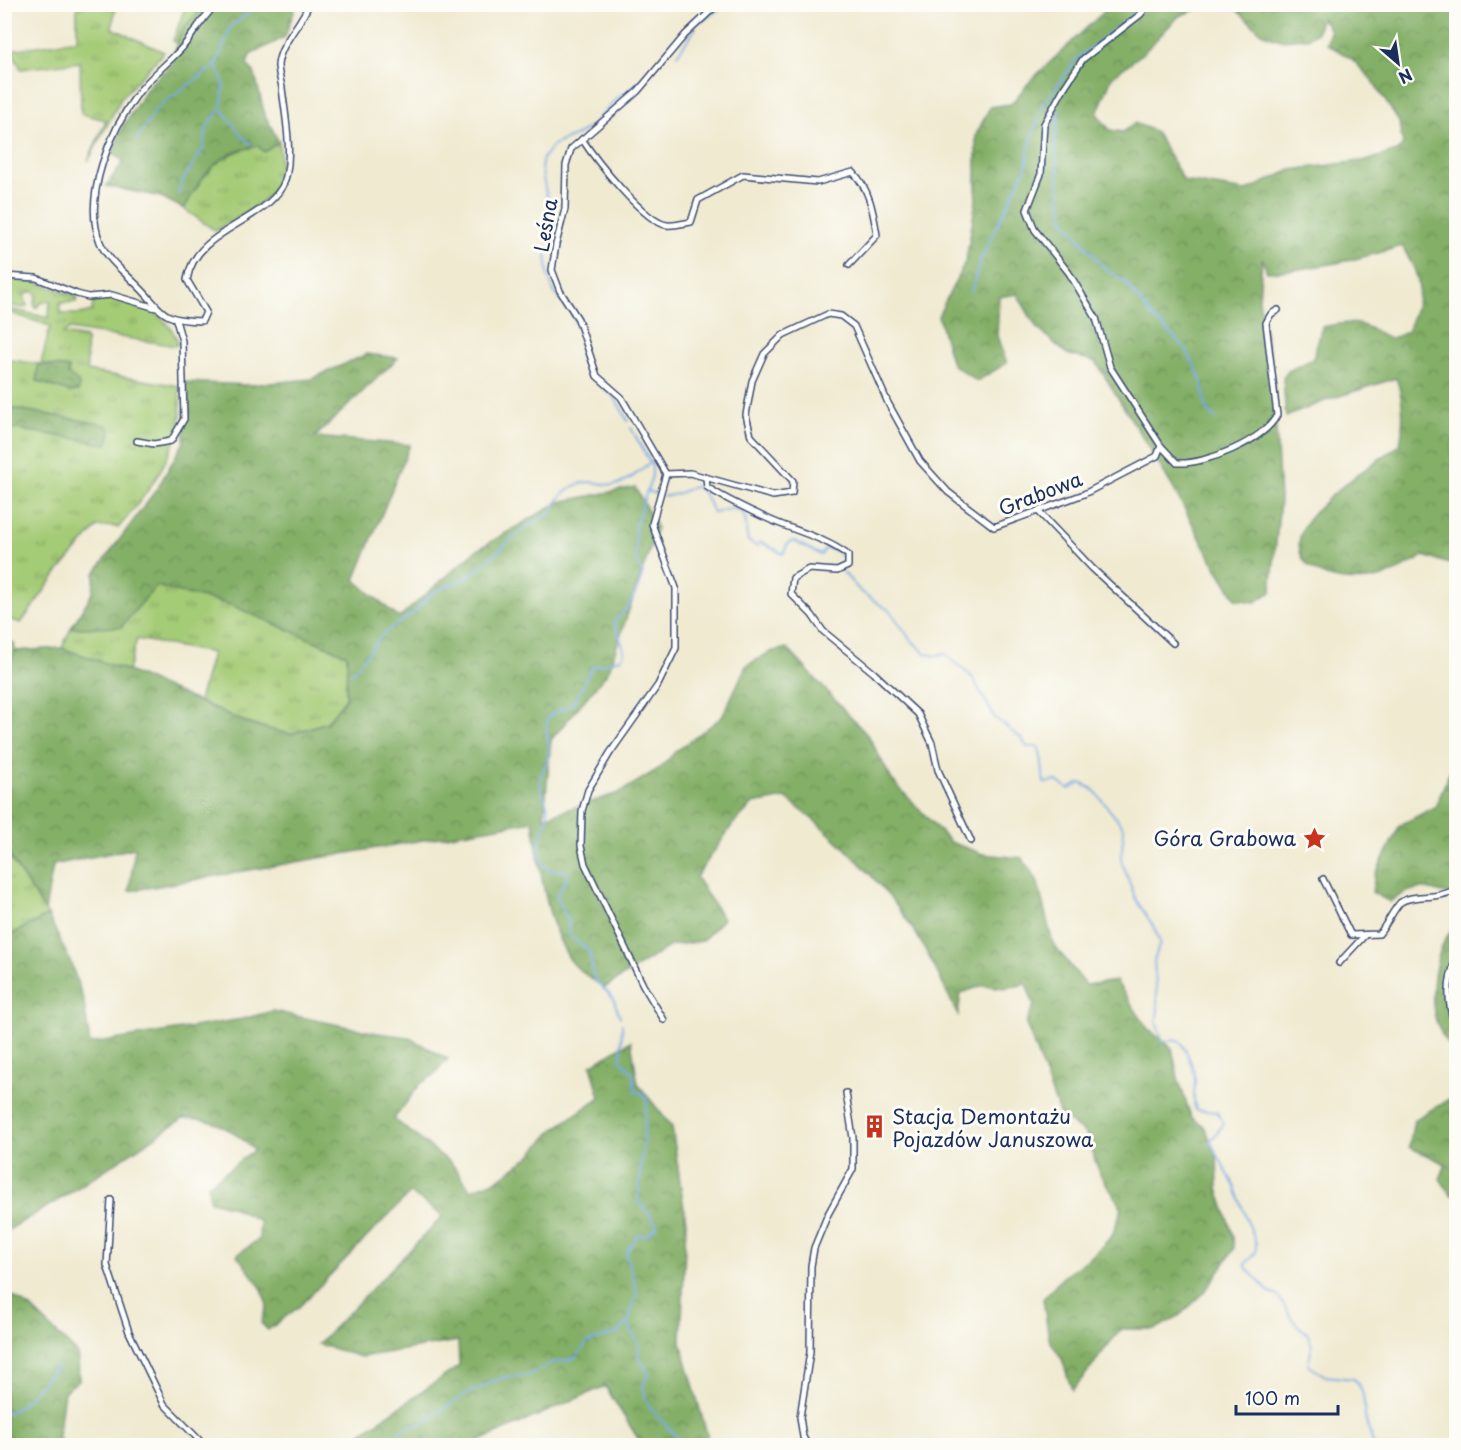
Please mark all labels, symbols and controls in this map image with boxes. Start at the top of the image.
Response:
north arrow [1368,33,1428,93]
text: N [1394,63,1417,91]
street label: Leśna [526,195,565,254]
street label: Grabowa [994,463,1087,523]
place label: Góra Grabowa [1153,823,1297,853]
place icon: Góra Grabowa [1301,825,1327,851]
place label: Stacja Demontażu Pojazdów Januszowa [892,1101,1094,1154]
building icon: Stacja Demontażu Pojazdów Januszowa [861,1114,887,1140]
scale bar [1236,1378,1338,1416]
text: 100 m [1245,1384,1300,1411]

